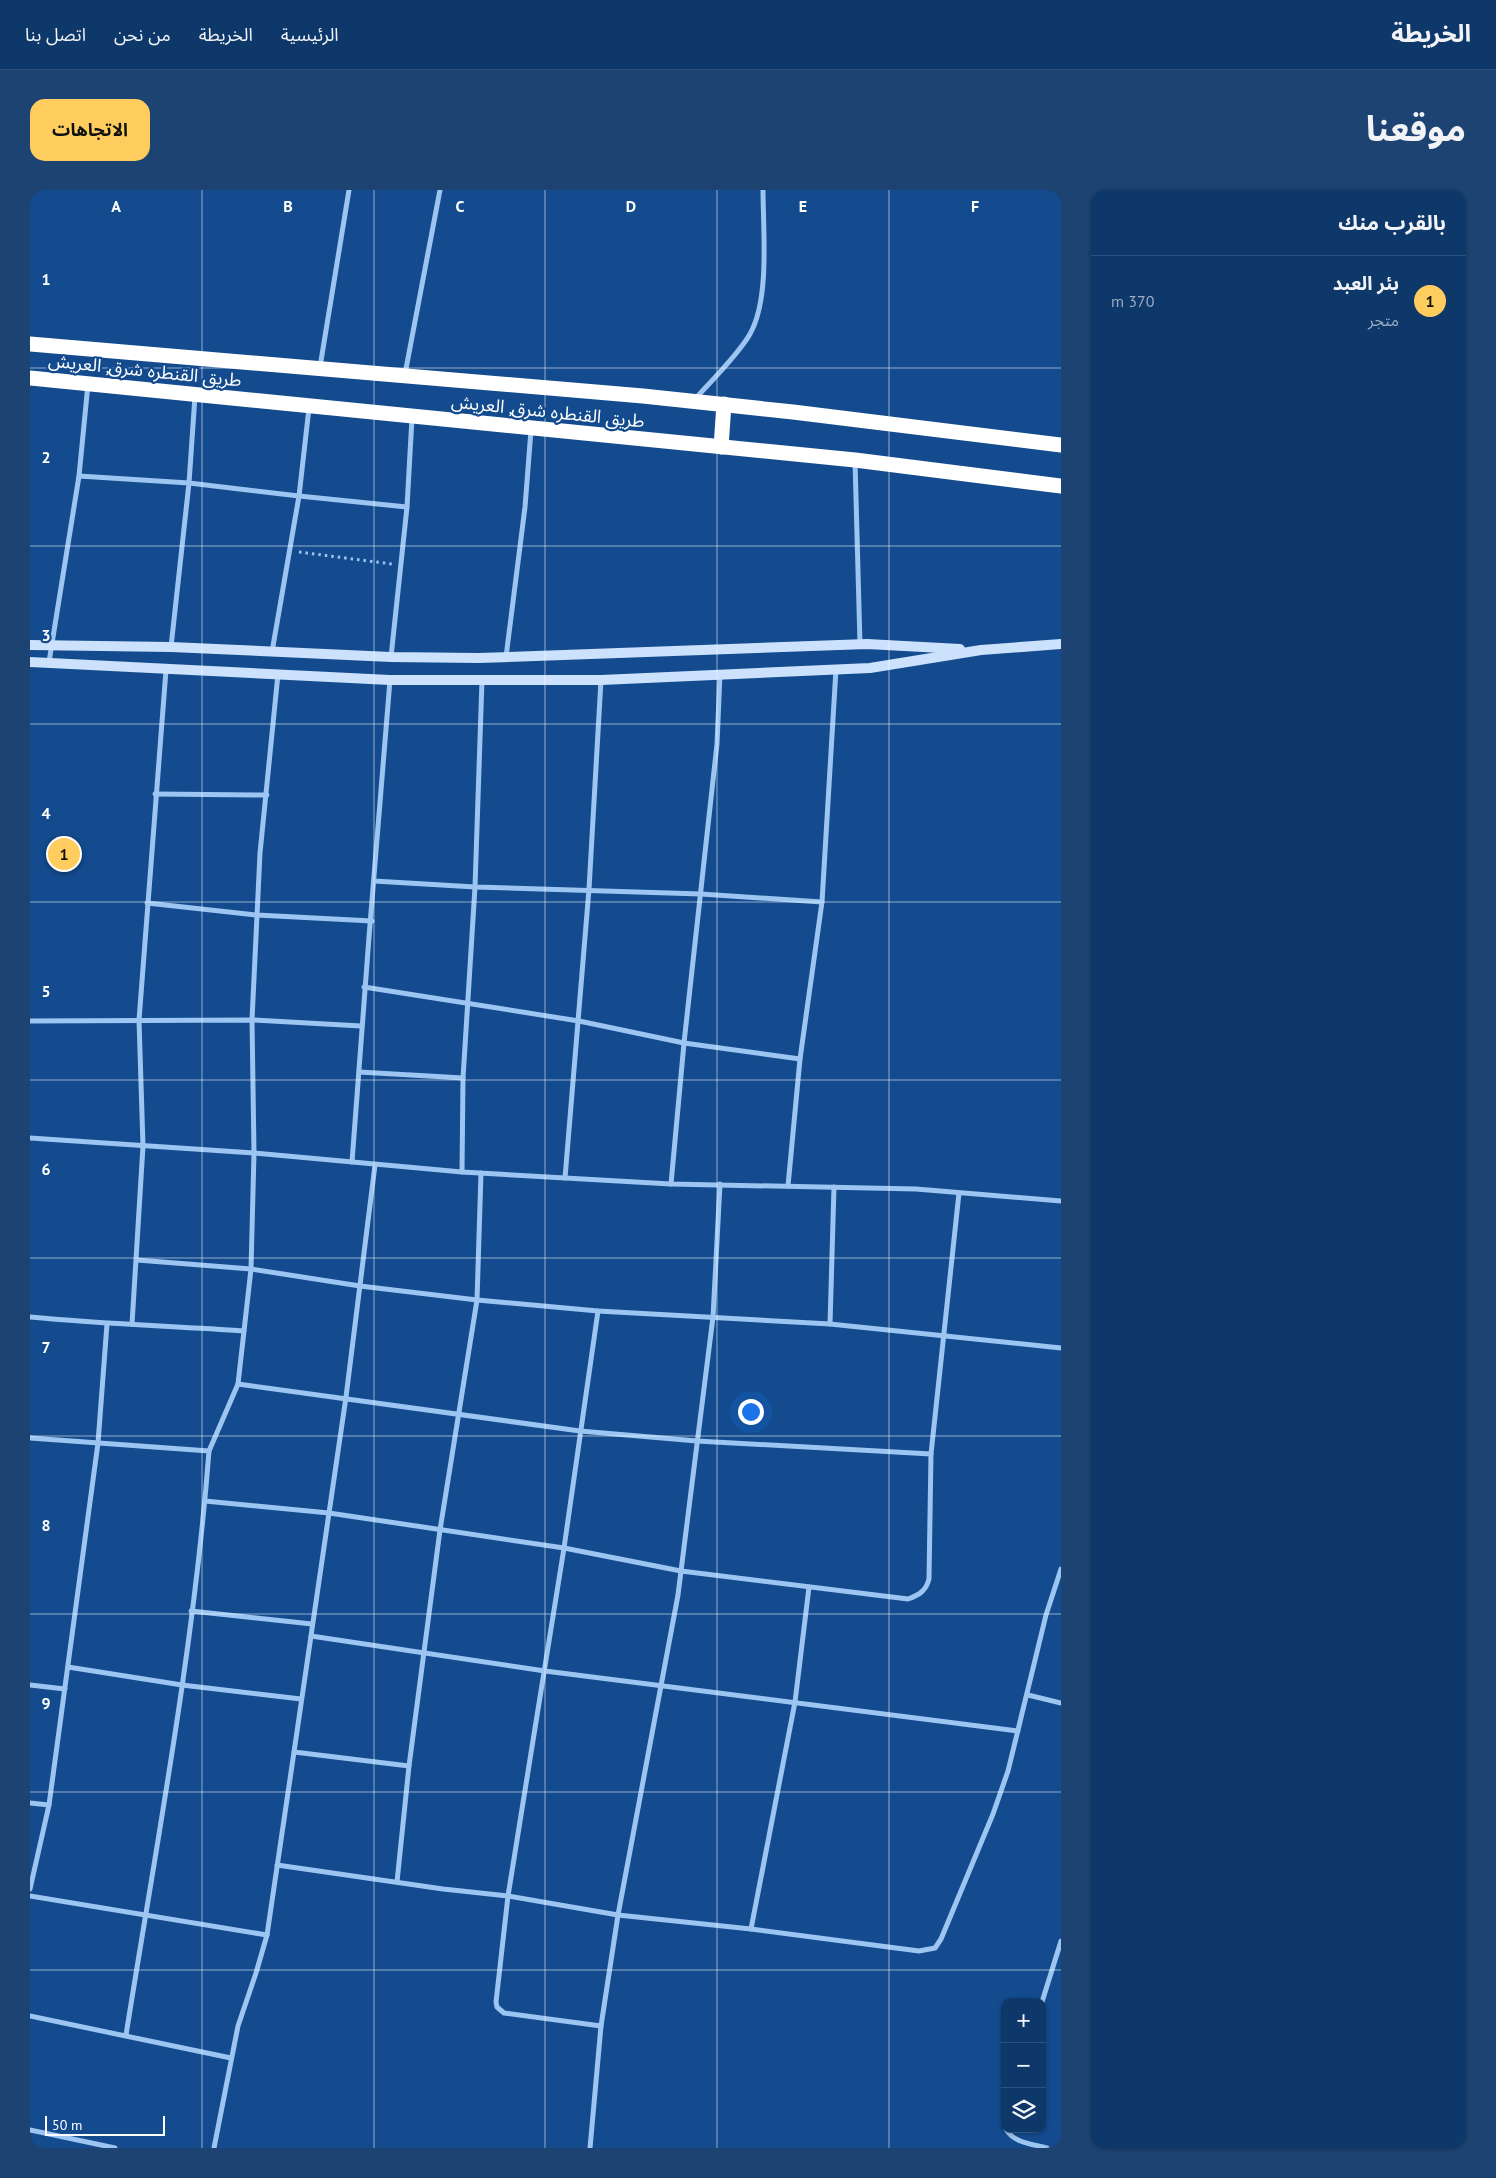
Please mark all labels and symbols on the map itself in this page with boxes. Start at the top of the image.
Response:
text: A [111,196,121,216]
text: B [283,196,293,216]
text: C [456,196,465,216]
text: D [626,196,636,216]
text: E [799,196,807,216]
text: F [971,196,979,216]
text: 1 [41,269,51,289]
street label: طريق القنطره شرق, العريش [47,348,243,392]
street label: طريق القنطره شرق, العريش [450,389,646,433]
text: 2 [41,447,51,467]
text: 3 [41,625,51,645]
text: 4 [41,803,51,823]
pin: 1 [48,835,80,873]
text: 5 [41,981,51,1001]
text: 6 [41,1159,51,1179]
text: 7 [41,1337,51,1357]
your location [738,1399,764,1425]
text: 8 [41,1515,51,1535]
text: 9 [41,1693,51,1713]
scale bar [45,2113,165,2136]

